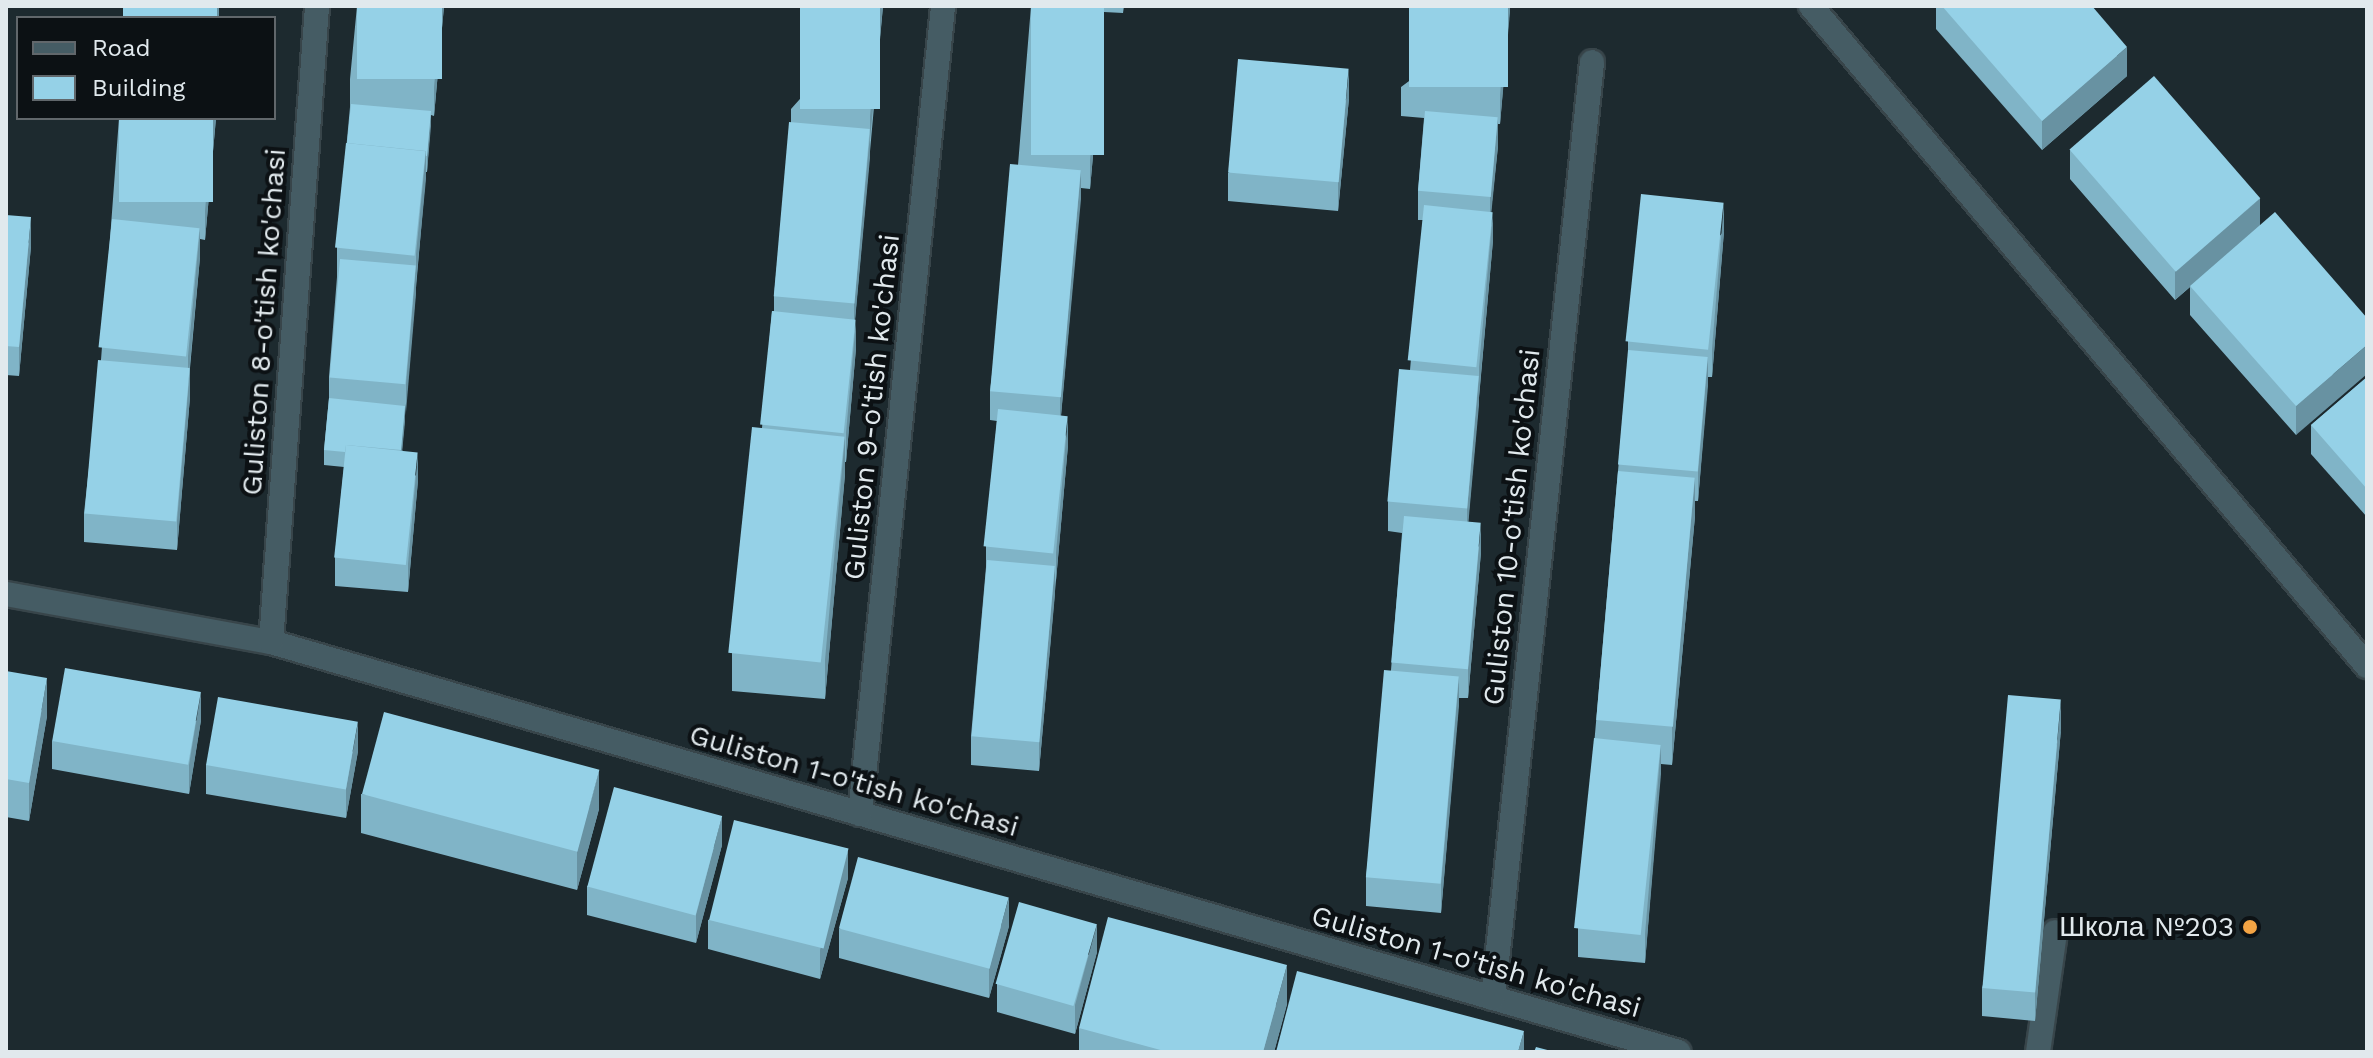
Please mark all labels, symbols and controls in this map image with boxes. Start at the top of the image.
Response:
legend [16,16,276,120]
text: Road [92,34,151,62]
text: Building [92,74,185,102]
street label: Guliston 8-o'tish ko'chasi [235,147,293,497]
street label: Guliston 9-o'tish ko'chasi [837,232,907,582]
street label: Guliston 10-o'tish ko'chasi [1477,347,1547,707]
street label: Guliston 1-o'tish ko'chasi [685,718,1023,844]
street label: Guliston 1-o'tish ko'chasi [1307,899,1645,1025]
place label: Школа №203 [2059,910,2234,944]
marker: Школа №203 [2241,918,2259,936]

